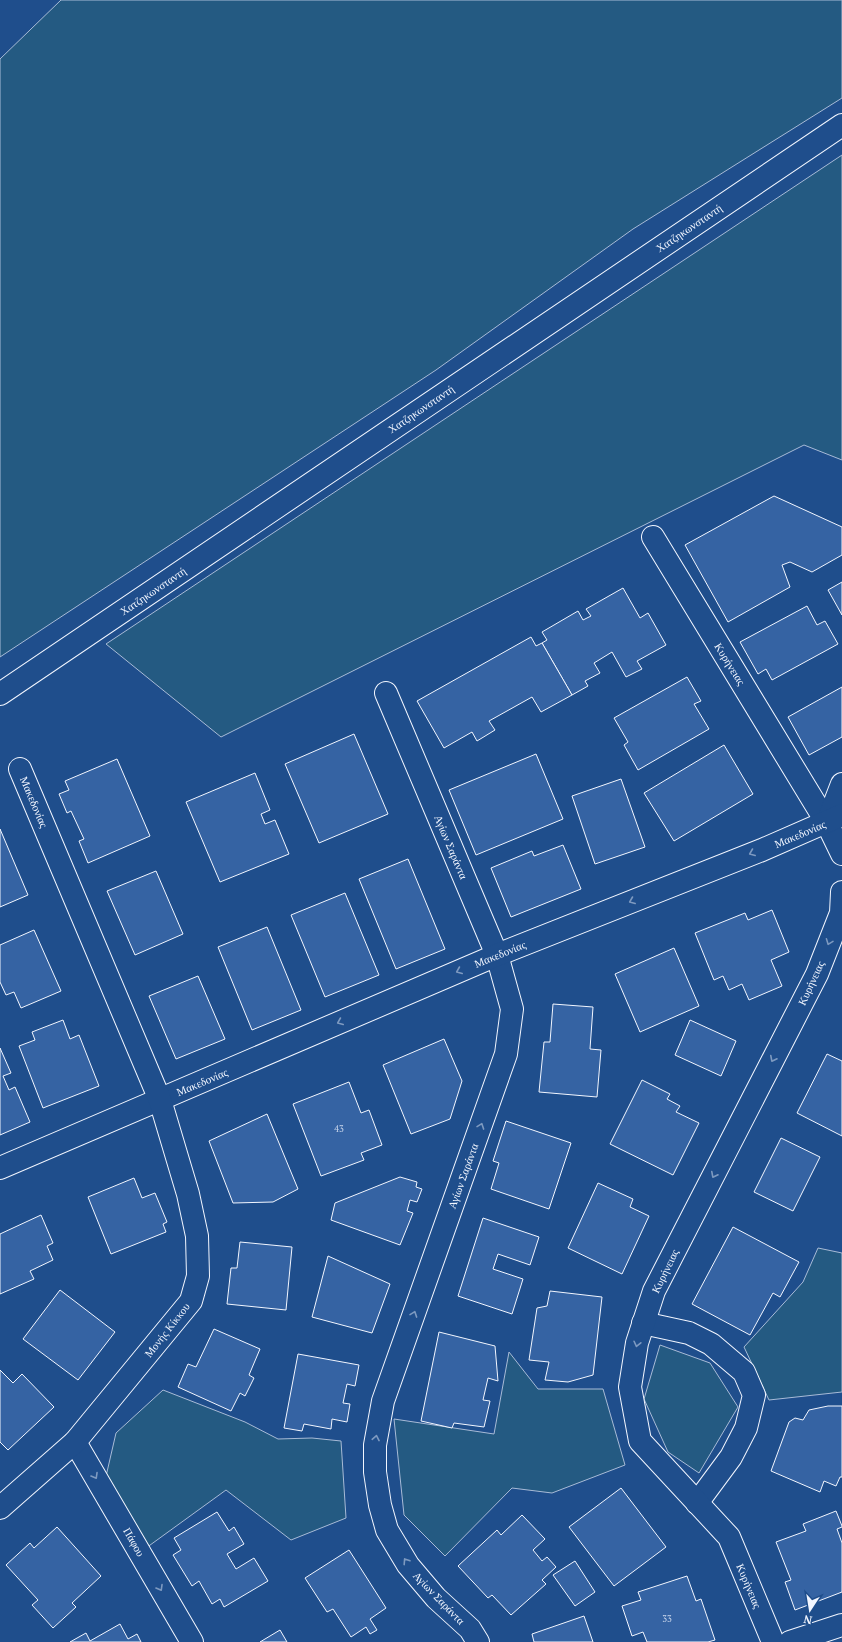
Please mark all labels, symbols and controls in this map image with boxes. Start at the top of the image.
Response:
street label: Χατζηκωνσταντή [653,201,725,255]
street label: Χατζηκωνσταντή [385,382,457,436]
street label: Χατζηκωνσταντή [117,564,189,618]
street label: Κυρήνειας [712,640,749,688]
street label: Μακεδονίας [17,774,51,830]
street label: Αγίων Σαράντα [431,813,471,881]
street label: Μακεδονίας [772,817,828,851]
one-way arrow [749,849,756,857]
one-way arrow [628,897,635,905]
street label: Μακεδονίας [472,937,528,971]
one-way arrow [826,939,834,946]
street label: Κυρήνειας [795,958,828,1007]
one-way arrow [456,966,464,974]
one-way arrow [336,1018,343,1026]
one-way arrow [770,1055,778,1063]
street label: Μακεδονίας [174,1065,230,1099]
one-way arrow [476,1122,485,1129]
house number: 43 [334,1123,344,1135]
street label: Αγίων Σαράντα [445,1141,481,1211]
one-way arrow [711,1171,719,1178]
street label: Κυρήνειας [648,1246,682,1295]
street label: Μονής Κίκκου [141,1299,193,1360]
one-way arrow [409,1311,418,1318]
one-way arrow [634,1341,642,1347]
one-way arrow [371,1435,380,1441]
one-way arrow [90,1472,97,1479]
street label: Πάφου [120,1525,148,1559]
one-way arrow [403,1558,411,1565]
street label: Κυρήνειας [733,1561,765,1611]
street label: Αγίων Σαράντα [410,1569,468,1628]
one-way arrow [156,1584,163,1591]
north arrow [790,1590,830,1630]
text: N [802,1612,813,1627]
house number: 33 [662,1613,672,1625]

